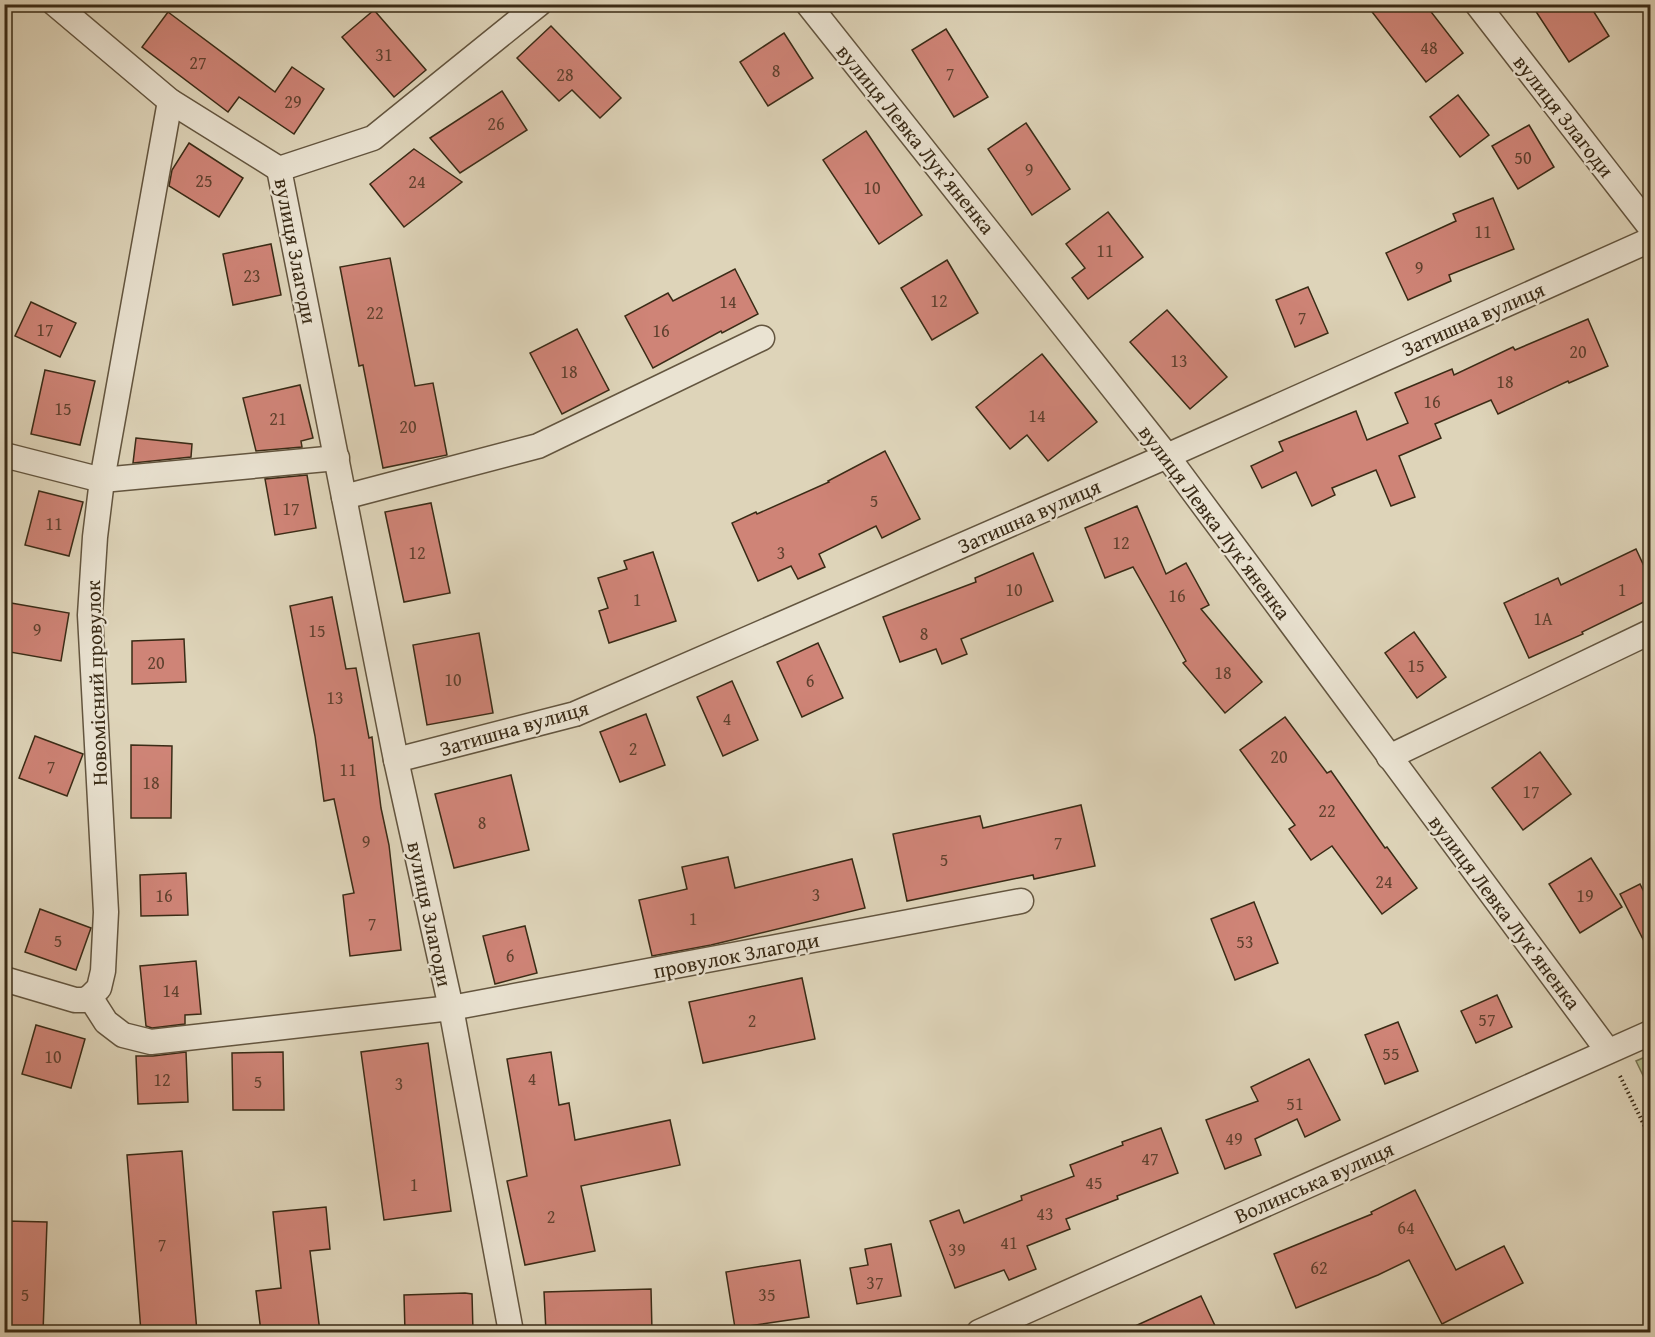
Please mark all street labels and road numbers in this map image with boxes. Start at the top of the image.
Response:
street label: вулиця Левка Лукʼяненка [829,37,1003,241]
street label: вулиця Злагоди [1506,48,1622,184]
street label: вулиця Злагоди [267,175,325,327]
street label: Затишна вулиця [1396,273,1550,364]
street label: вулиця Левка Лукʼяненка [1131,418,1299,626]
street label: Затишна вулиця [952,470,1106,561]
street label: Новомісний провулок [77,580,115,786]
street label: Затишна вулиця [436,692,593,764]
street label: вулиця Левка Лукʼяненка [1421,808,1589,1016]
street label: вулиця Злагоди [399,838,461,990]
street label: провулок Злагоди [650,924,822,986]
street label: Волинська вулиця [1229,1133,1399,1231]

